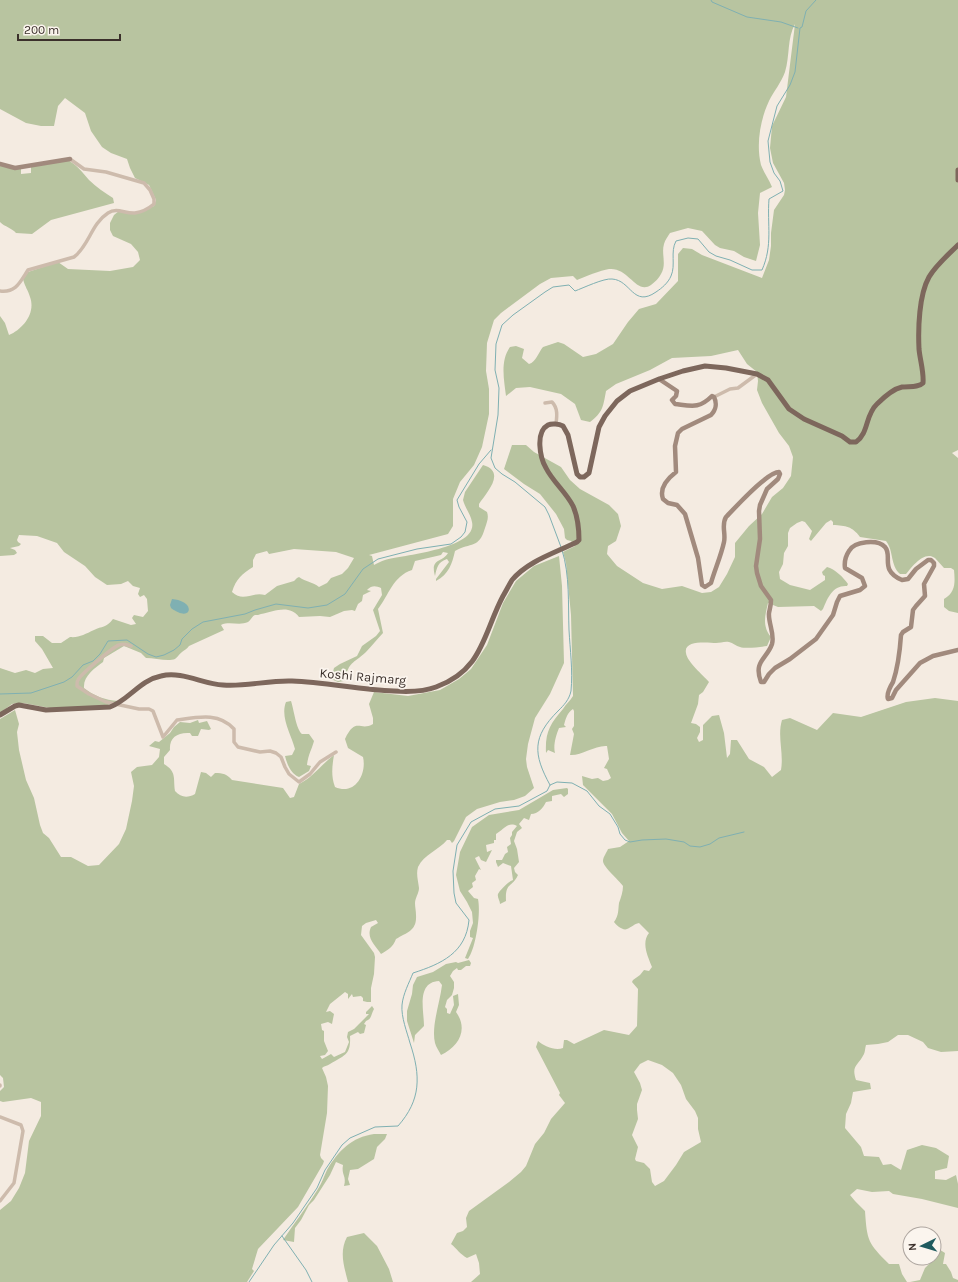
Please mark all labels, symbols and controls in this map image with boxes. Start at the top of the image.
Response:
scale bar [18,16,120,42]
text: 200 m [24,23,59,37]
street label: Koshi Rajmarg [319,665,408,688]
north arrow [902,1226,942,1266]
text: N [906,1242,919,1251]

